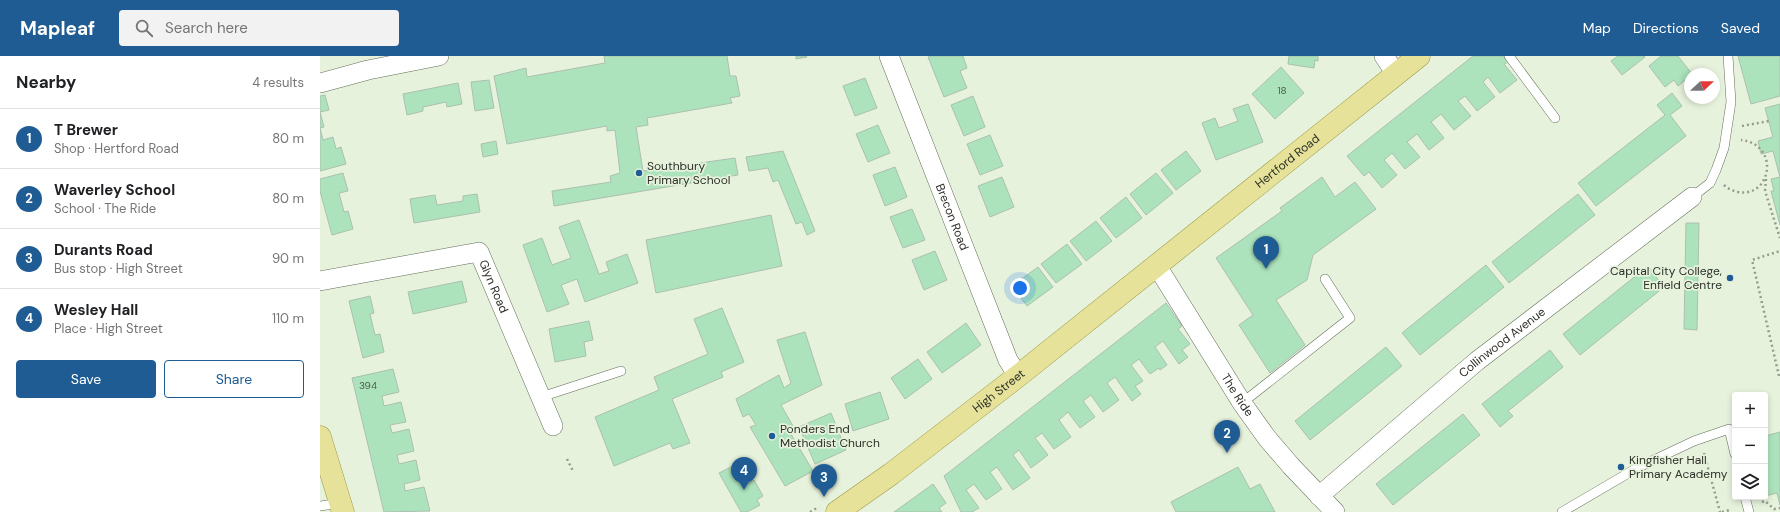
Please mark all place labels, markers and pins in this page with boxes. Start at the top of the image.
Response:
place label: Southbury Primary School [647,158,730,188]
marker: Southbury Primary School [634,168,644,178]
pin: 1 [1253,236,1279,269]
place label: Capital City College, Enfield Centre [1610,263,1722,293]
marker: Capital City College, Enfield Centre [1725,273,1735,283]
pin: 2 [1214,420,1240,453]
place label: Ponders End Methodist Church [780,421,880,451]
marker: Ponders End Methodist Church [767,431,777,441]
place label: Kingfisher Hall Primary Academy [1629,452,1728,482]
pin: 4 [731,457,757,490]
marker: Kingfisher Hall Primary Academy [1616,462,1626,472]
pin: 3 [811,464,837,497]

